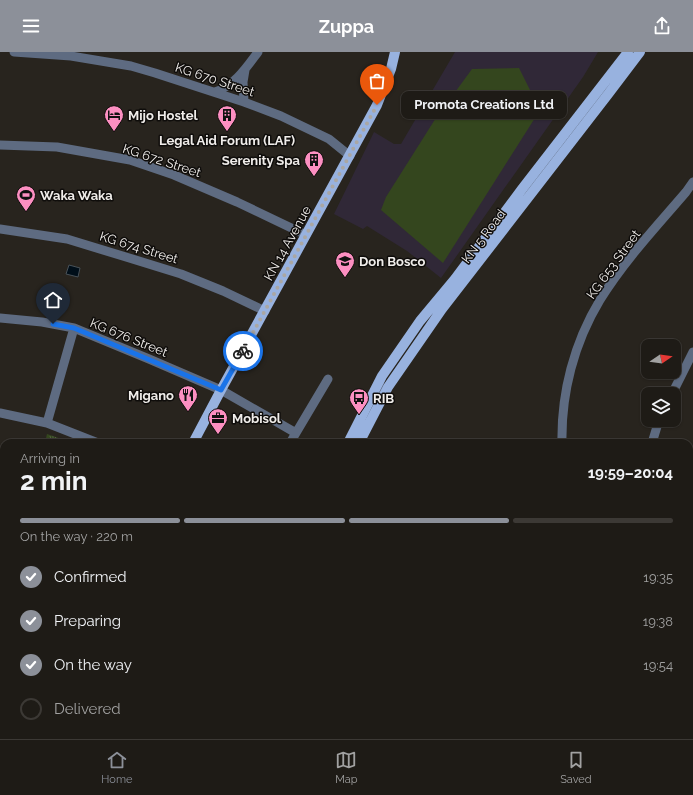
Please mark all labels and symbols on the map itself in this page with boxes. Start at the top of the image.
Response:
street label: KG 670 Street [173,60,257,100]
pin [360,64,394,105]
callout: Promota Creations Ltd [401,91,567,119]
hotel icon: Mijo Hostel [103,104,125,132]
building icon: Legal Aid Forum (LAF) [216,104,238,132]
place label: Mijo Hostel [128,108,198,123]
place label: Legal Aid Forum (LAF) [159,133,295,148]
street label: KG 672 Street [121,141,203,180]
building icon: Serenity Spa [303,149,325,177]
place label: Serenity Spa [222,153,301,168]
sports icon: Waka Waka [15,184,37,212]
place label: Waka Waka [40,188,113,203]
street label: KN 14 Avenue [261,203,314,283]
street label: KN 5 Road [458,207,508,266]
street label: KG 653 Street [583,226,644,302]
street label: KG 674 Street [98,228,180,267]
school or university icon: Don Bosco [334,250,356,278]
place label: Don Bosco [359,254,426,269]
pin [36,283,70,324]
street label: KG 676 Street [88,315,170,360]
courier [223,331,263,371]
north arrow [641,339,681,379]
restaurant icon: Migano [177,384,199,412]
bus stop icon: RIB [348,387,370,415]
place label: Migano [128,388,174,403]
place label: RIB [373,391,394,406]
office icon: Mobisol [207,407,229,435]
place label: Mobisol [232,411,282,426]

